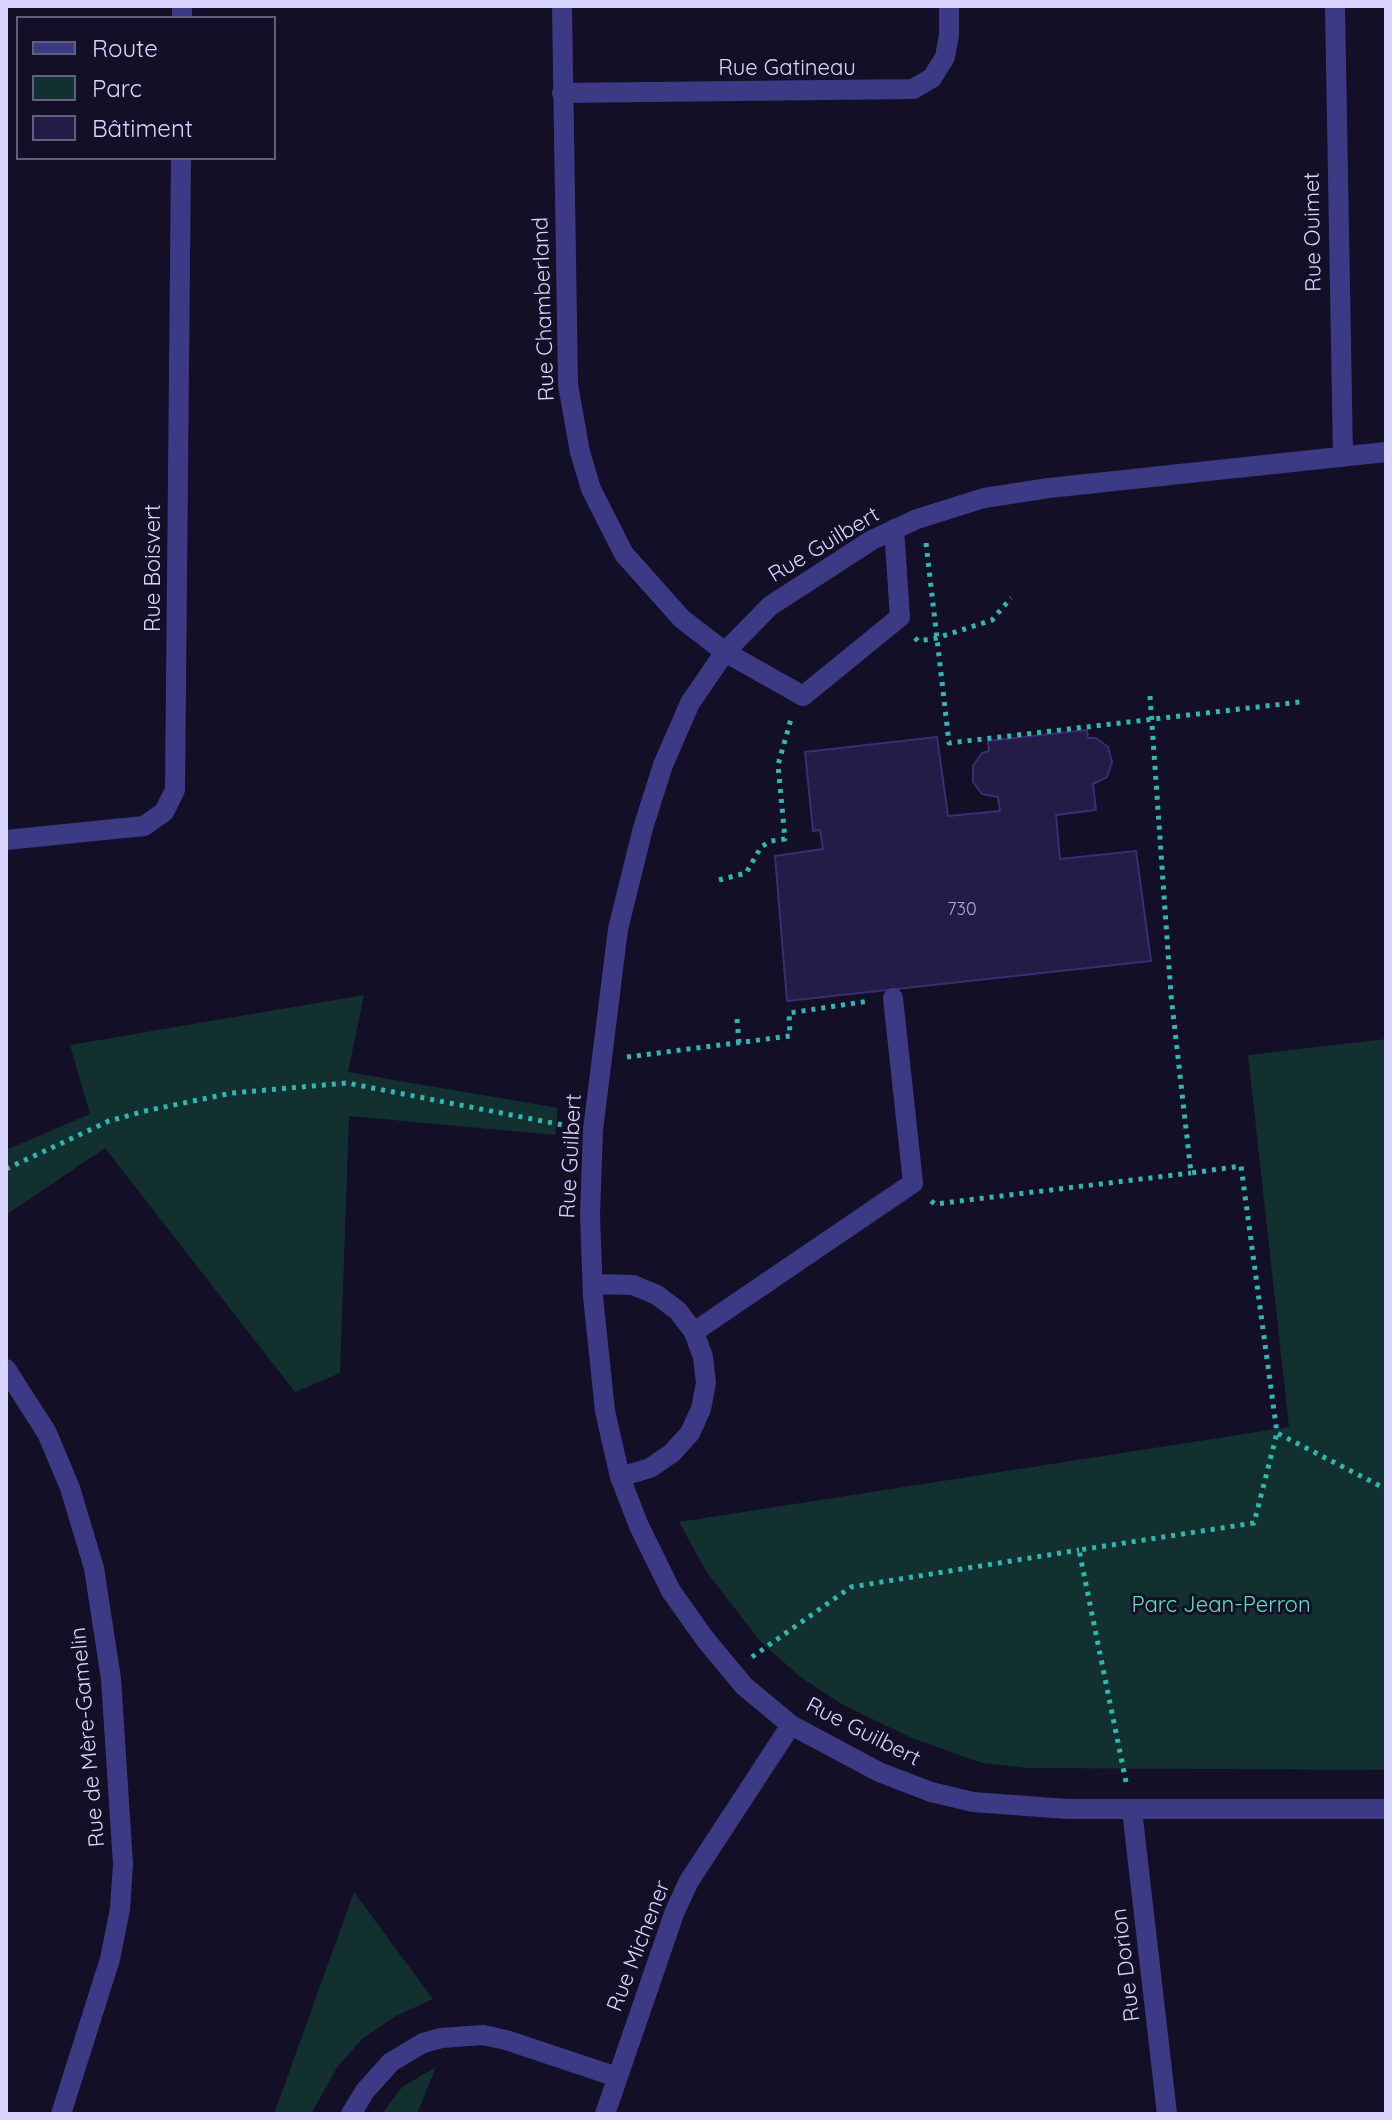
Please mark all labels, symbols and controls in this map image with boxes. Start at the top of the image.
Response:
legend [16,16,276,160]
text: Route [92,33,158,63]
street label: Rue Gatineau [718,55,856,81]
text: Parc [92,73,142,103]
text: Bâtiment [92,113,193,143]
street label: Rue Ouimet [1299,172,1327,292]
street label: Rue Chamberland [528,216,560,402]
street label: Rue Guilbert [764,502,884,588]
street label: Rue Boisvert [140,504,166,632]
house number: 730 [947,899,977,921]
street label: Rue Guilbert [555,1093,587,1219]
park label: Parc Jean-Perron [1131,1592,1311,1618]
street label: Rue de Mère-Gamelin [65,1626,111,1848]
street label: Rue Guilbert [801,1692,925,1772]
street label: Rue Michener [602,1877,676,2015]
street label: Rue Dorion [1106,1907,1146,2023]

